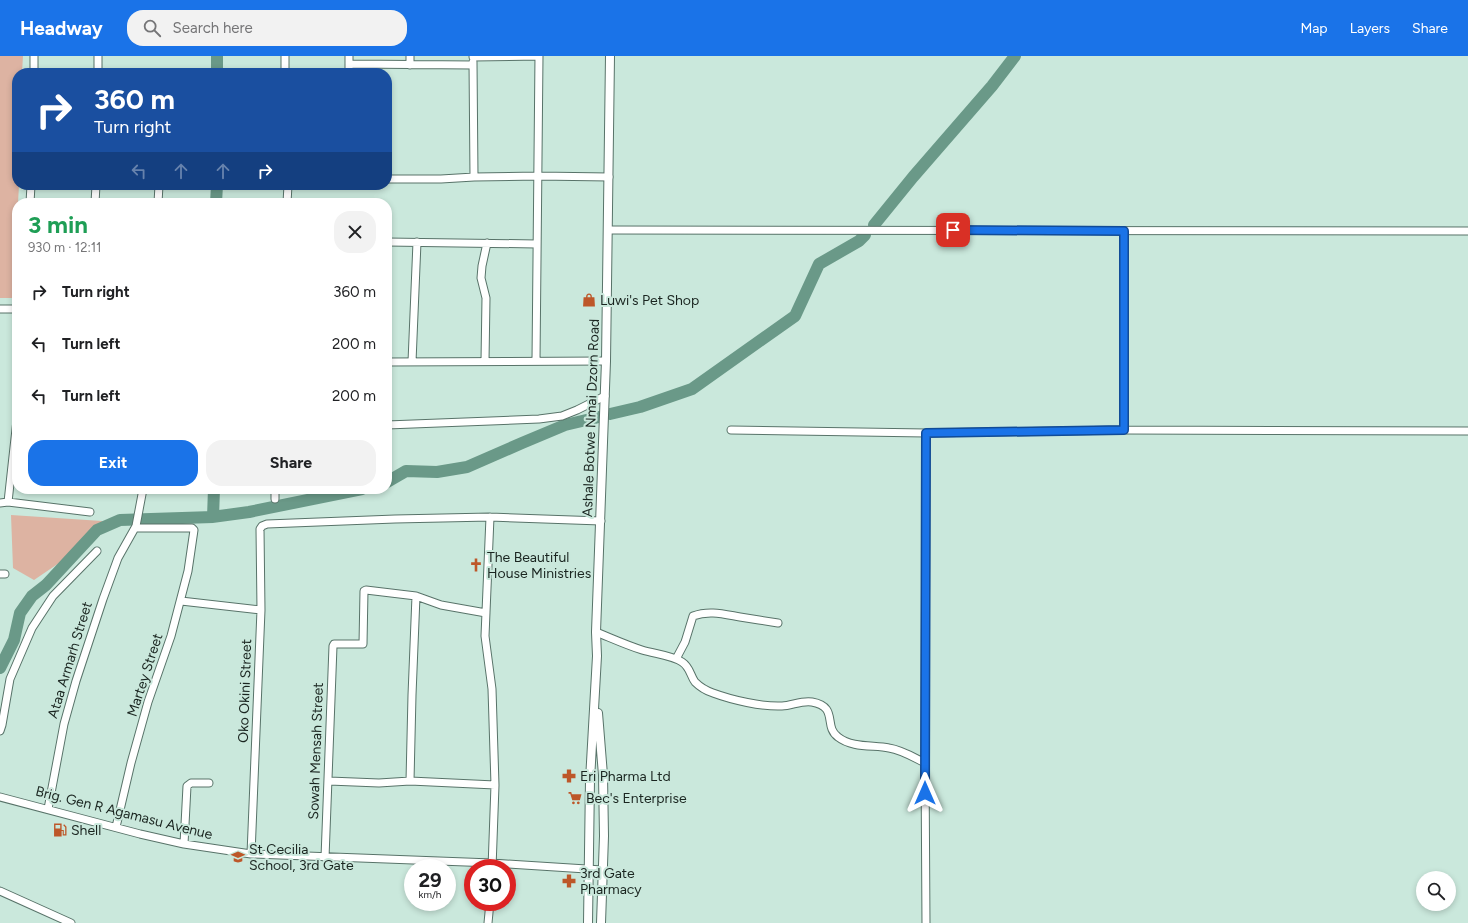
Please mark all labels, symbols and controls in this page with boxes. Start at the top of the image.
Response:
search box [127,10,407,46]
text: Headway [20,17,103,40]
icon: search [141,17,163,39]
text: Search here [173,19,253,37]
text: Map [1300,20,1328,37]
text: Layers [1350,20,1390,37]
text: Share [1412,20,1448,37]
text: 360 m [94,82,175,116]
icon: right [28,84,80,136]
text: Turn right [94,116,171,138]
icon: left [128,160,150,182]
icon: ahead [170,160,192,182]
icon: ahead [212,160,234,182]
icon: right [254,160,276,182]
text: 3 min [28,210,88,239]
button: close [334,211,376,253]
pin [936,213,970,247]
icon: arrive [942,219,964,241]
text: 930 m · 12:11 [28,240,101,255]
icon: right [28,281,50,303]
text: Turn right [62,283,130,301]
text: 360 m [333,283,376,301]
shop icon: Luwi's Pet Shop [581,292,597,308]
place label: Luwi's Pet Shop [600,292,699,309]
street label: Ashale Botwe Nmai Dzorn Road [579,319,603,517]
icon: left [28,333,50,355]
text: Turn left [62,335,120,353]
text: 200 m [332,335,376,353]
icon: left [28,385,50,407]
text: Turn left [62,387,120,405]
text: 200 m [332,387,376,405]
button: Exit [28,440,198,486]
button: Share [206,440,376,486]
place label: The Beautiful House Ministries [487,549,591,582]
church icon: The Beautiful House Ministries [468,557,484,573]
street label: Ataa Armarh Street [44,600,96,720]
street label: Martey Street [124,631,166,719]
street label: Oko Okini Street [235,639,255,743]
street label: Sowah Mensah Street [305,682,327,820]
pharmacy icon: Eri Pharma Ltd [561,768,577,784]
place label: Eri Pharma Ltd [580,768,671,785]
position arrow [904,772,946,814]
street label: Brig. Gen R Agamasu Avenue [34,783,215,843]
supermarket icon: Bec's Enterprise [567,790,583,806]
place label: Bec's Enterprise [586,790,687,807]
fuel station icon: Shell [52,822,68,838]
place label: Shell [71,822,101,839]
place label: St Cecilia School, 3rd Gate [249,841,354,874]
school or university icon: St Cecilia School, 3rd Gate [230,849,246,865]
speed limit sign: 30 [464,859,516,911]
place label: 3rd Gate Pharmacy [580,865,642,898]
text: 29 [418,868,442,892]
map controls [1416,871,1456,911]
button: search [1416,871,1456,911]
pharmacy icon: 3rd Gate Pharmacy [561,873,577,889]
text: km/h [419,888,441,901]

